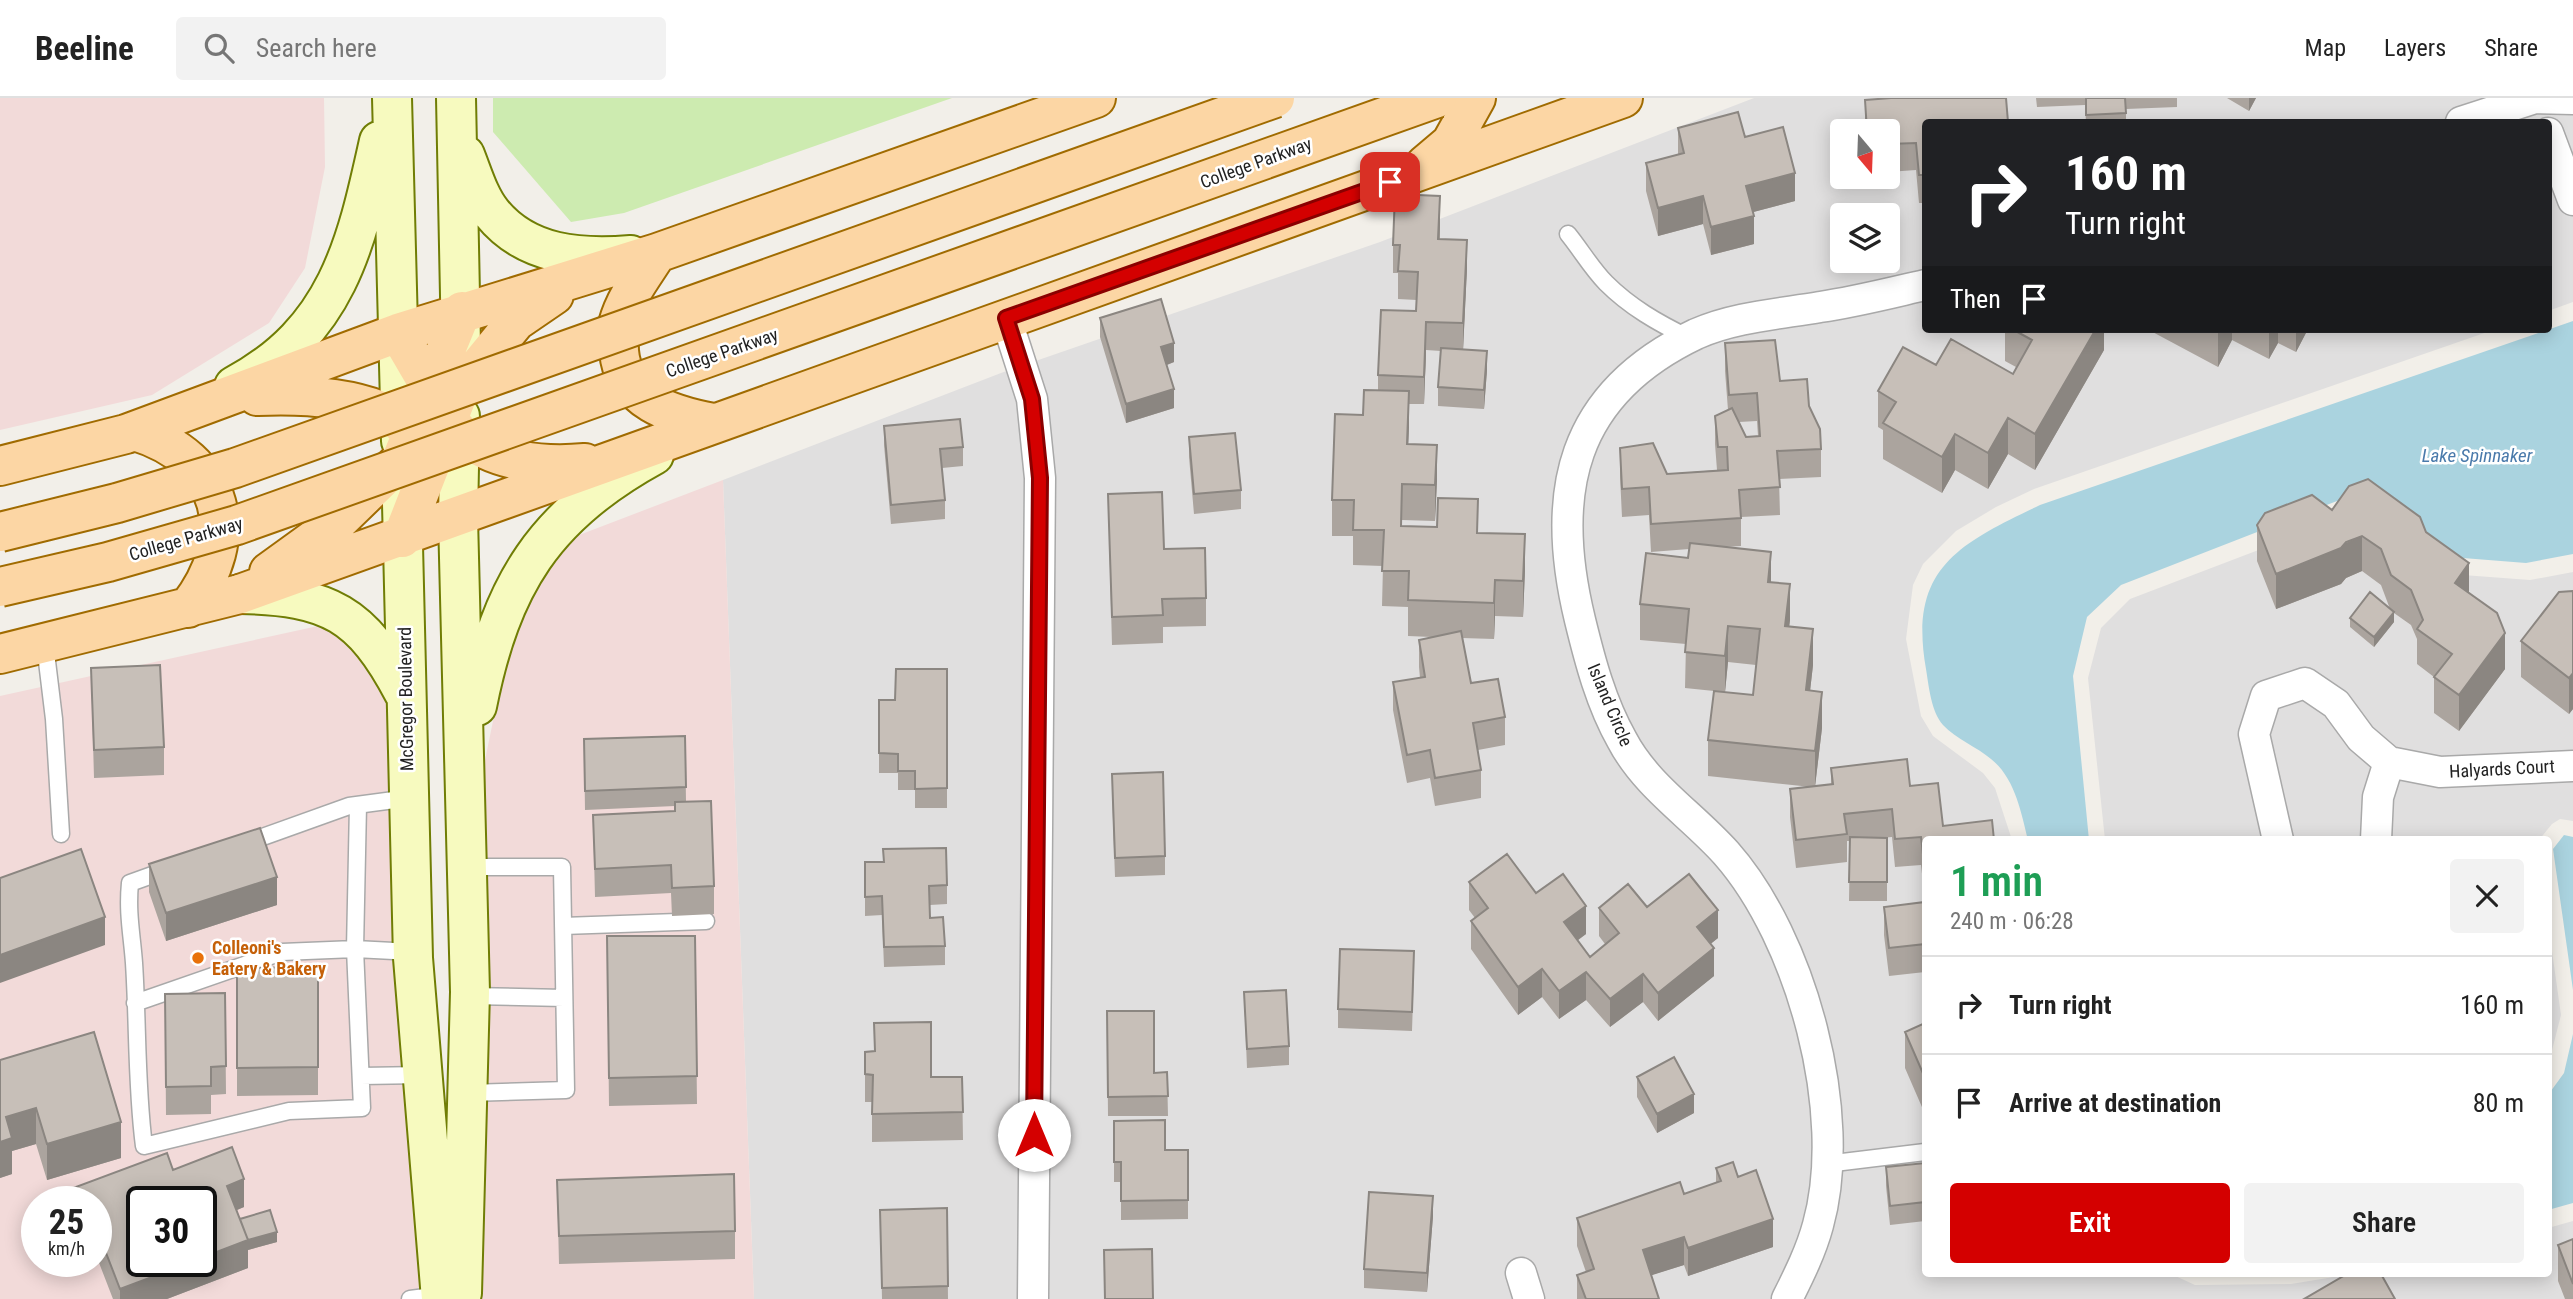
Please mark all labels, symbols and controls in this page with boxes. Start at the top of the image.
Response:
search box [176,17,666,80]
text: Beeline [35,29,134,68]
icon: search [200,29,238,67]
text: Search here [256,33,377,63]
text: Map [2305,34,2346,62]
text: Layers [2384,34,2446,62]
text: Share [2484,34,2538,62]
north arrow [1830,119,1900,189]
map controls [1830,119,1900,273]
street label: College Parkway [1197,132,1315,192]
text: 160 m [2065,145,2187,202]
icon: right [1950,147,2041,238]
pin [1360,152,1420,212]
icon: arrive [1371,163,1409,201]
button: layers [1830,203,1900,273]
text: Turn right [2065,204,2186,242]
icon: arrive [2015,280,2053,318]
text: Then [1950,284,2001,314]
street label: College Parkway [663,323,781,382]
water label: Lake Spinnaker [2422,444,2533,467]
street label: College Parkway [127,512,246,565]
street label: McGregor Boulevard [394,627,417,771]
street label: Island Circle [1584,660,1637,749]
street label: Halyards Court [2449,755,2555,782]
text: 1 min [1950,857,2043,906]
button: close [2450,859,2524,933]
text: 240 m · 06:28 [1950,908,2074,935]
place label: Colleoni's Eatery & Bakery [212,937,326,979]
marker: Colleoni's Eatery & Bakery [190,950,206,966]
icon: right [1950,986,1988,1024]
text: Turn right [2009,990,2111,1020]
text: 160 m [2460,990,2524,1020]
icon: arrive [1950,1084,1988,1122]
text: Arrive at destination [2009,1088,2221,1118]
text: 80 m [2473,1088,2524,1118]
position arrow [997,1098,1071,1172]
button: Exit [1950,1183,2230,1263]
button: Share [2244,1183,2524,1263]
speed limit sign: 30 [126,1186,217,1277]
text: 25 [49,1202,84,1243]
text: km/h [48,1238,85,1259]

